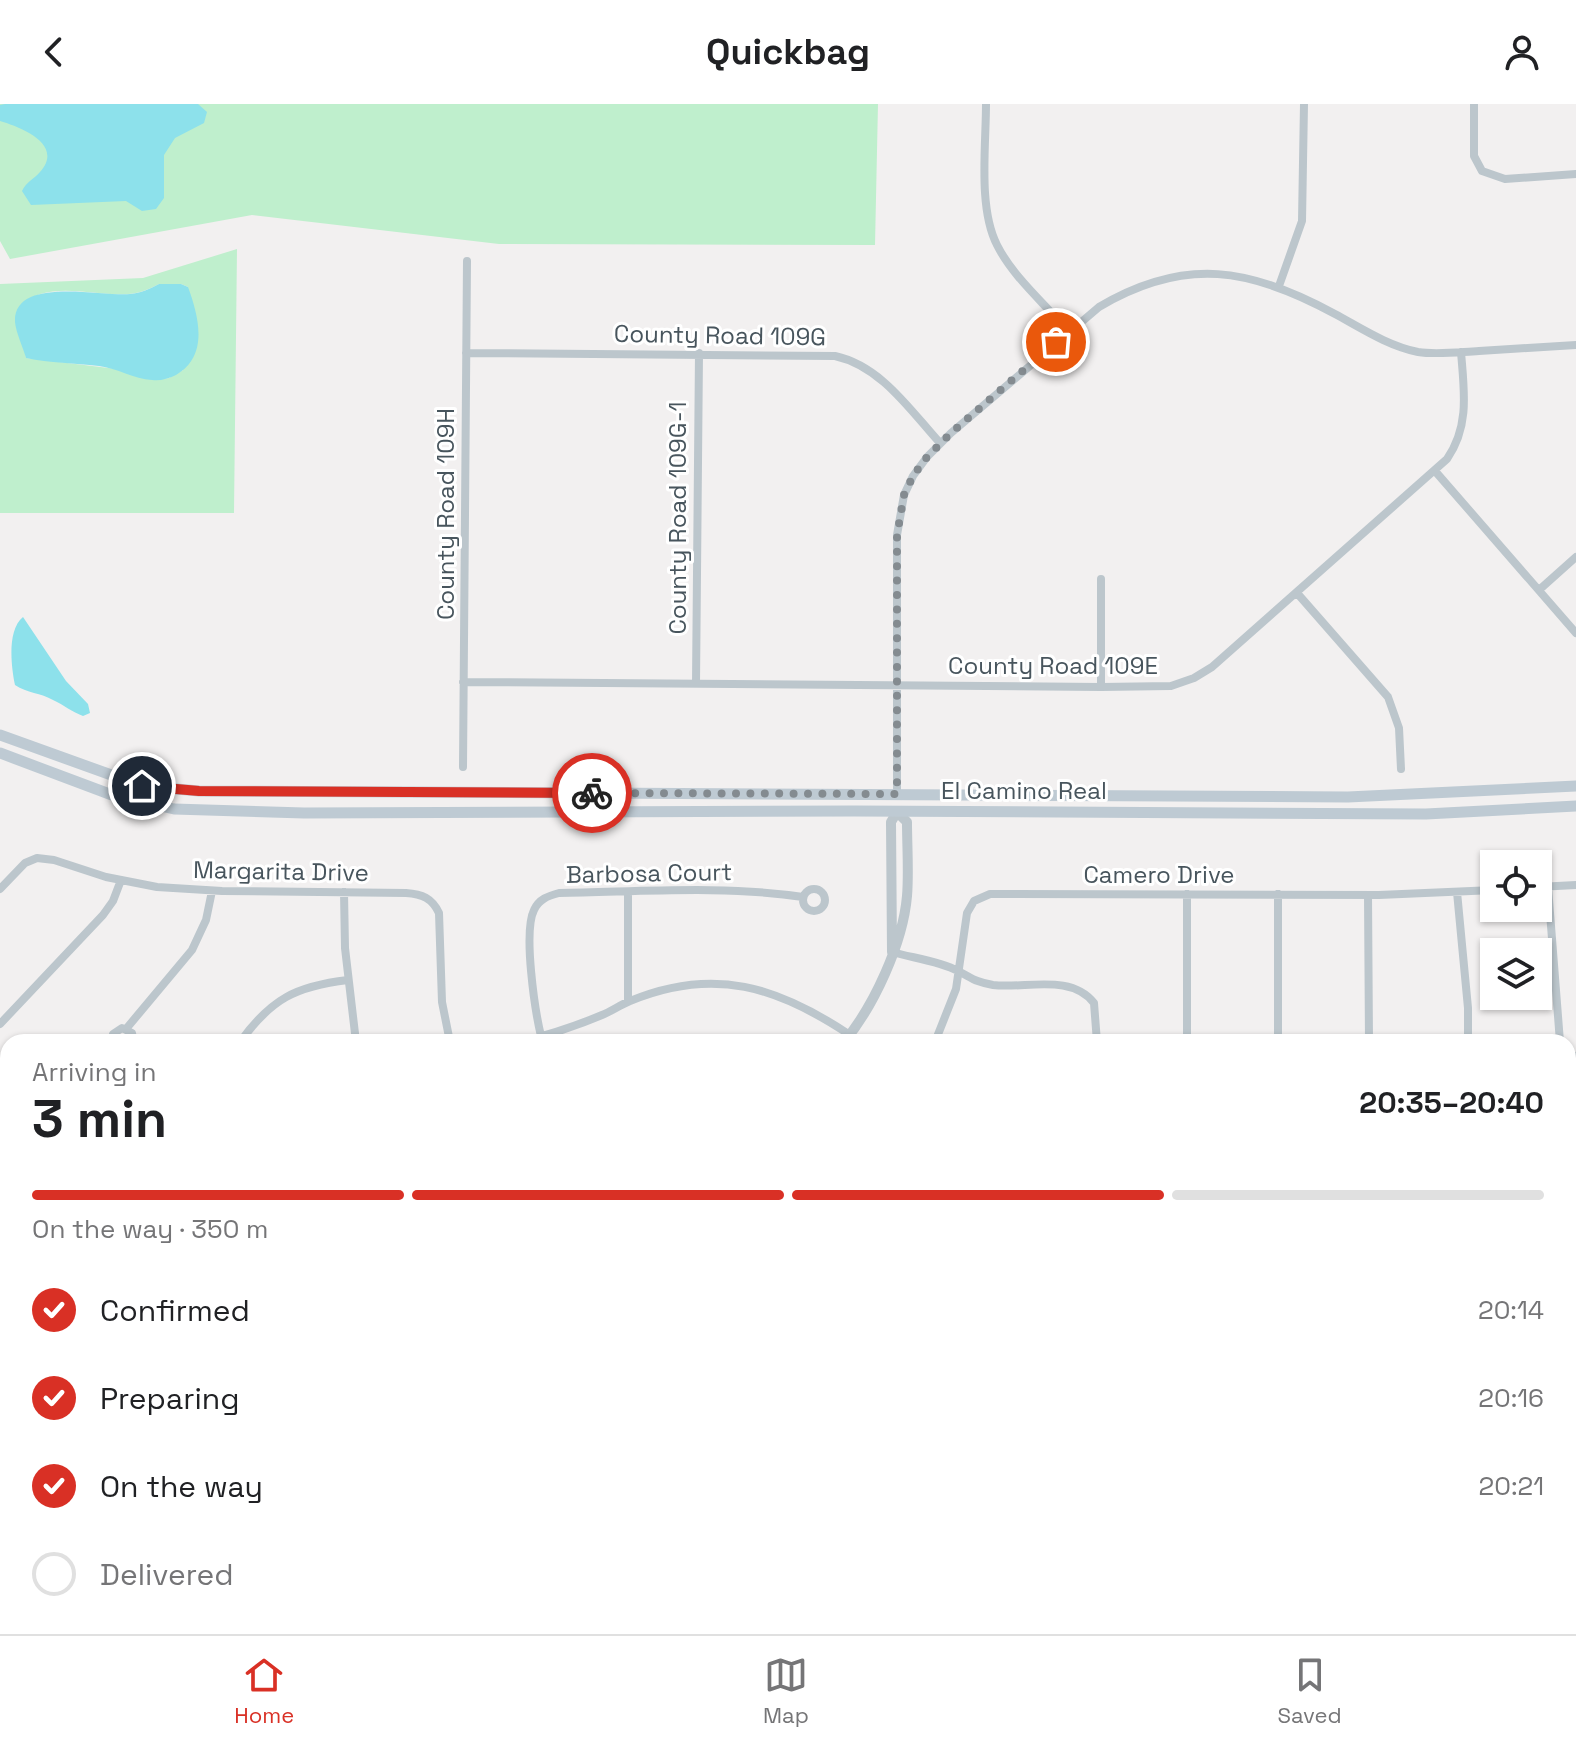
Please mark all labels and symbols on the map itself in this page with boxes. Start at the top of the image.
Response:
pin [1022,308,1090,376]
street label: County Road 109G [614,318,826,352]
street label: County Road 109G-1 [662,401,693,635]
street label: County Road 109H [430,408,461,620]
street label: County Road 109E [948,650,1158,681]
pin [108,752,176,820]
courier [552,753,632,833]
street label: El Camino Real [941,775,1107,806]
street label: Margarita Drive [193,854,369,888]
street label: Barbosa Court [565,856,733,890]
street label: Camero Drive [1083,859,1235,890]

